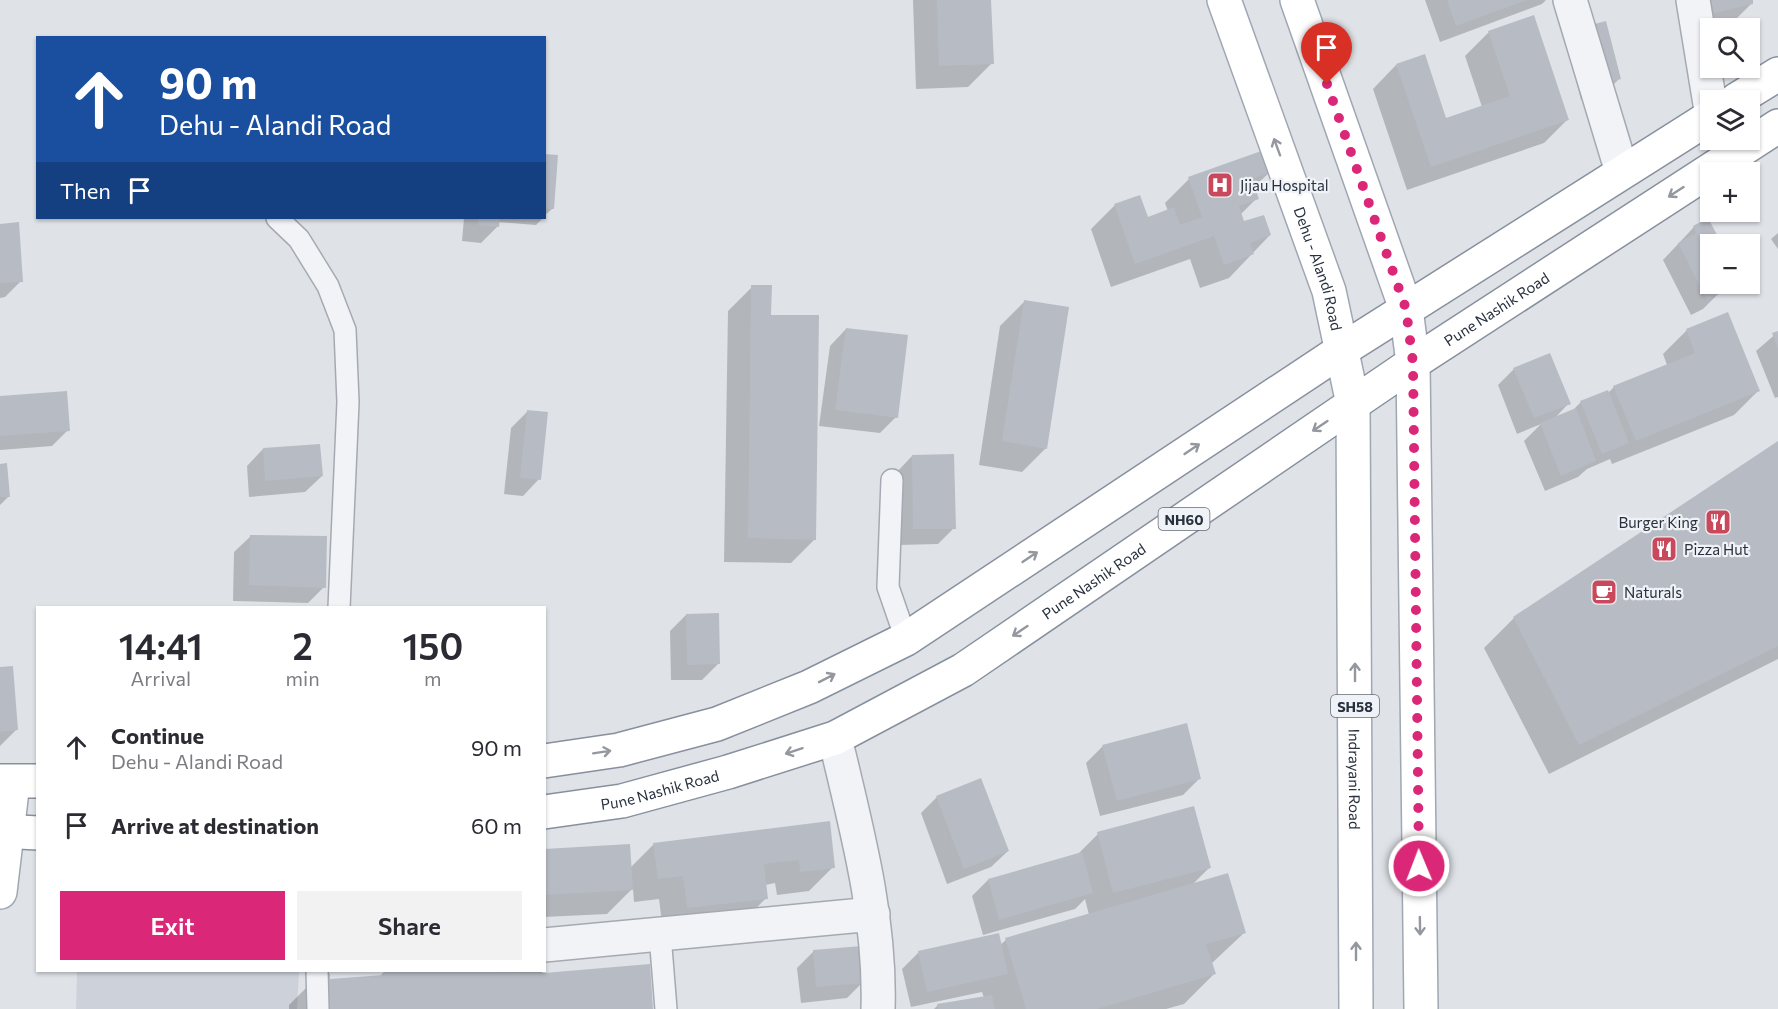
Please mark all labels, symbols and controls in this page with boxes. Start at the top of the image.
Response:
map controls [1700,18,1760,294]
button: search [1700,18,1760,78]
pin [1301,22,1352,84]
icon: arrive [1310,31,1343,64]
text: 90 m [159,56,258,108]
icon: ahead [60,60,138,138]
button: layers [1700,90,1760,150]
text: Dehu - Alandi Road [159,108,391,141]
one-way arrow [1271,138,1282,157]
button: + [1700,162,1760,222]
hospital icon: Jijau Hospital [1205,170,1235,200]
icon: arrive [123,174,156,207]
place label: Jijau Hospital [1240,176,1329,194]
text: Then [60,177,111,204]
one-way arrow [1668,186,1685,198]
street label: Dehu - Alandi Road [1290,204,1346,332]
button: − [1700,234,1760,294]
street label: Pune Nashik Road [1440,268,1552,350]
one-way arrow [1313,420,1329,432]
one-way arrow [1183,443,1200,455]
restaurant icon: Burger King [1703,507,1733,537]
road number: NH60 [1158,508,1210,530]
place label: Burger King [1619,513,1698,531]
restaurant icon: Pizza Hut [1649,534,1679,564]
street label: Pune Nashik Road [1038,539,1149,623]
place label: Pizza Hut [1684,540,1749,558]
one-way arrow [1021,551,1037,563]
cafe icon: Naturals [1589,577,1619,607]
place label: Naturals [1624,583,1682,601]
text: 14:41 [119,623,203,667]
text: 2 [292,623,313,667]
text: 150 [403,623,463,667]
one-way arrow [1012,624,1029,637]
one-way arrow [1349,662,1361,682]
text: Arrival [131,666,191,690]
text: min [286,666,320,690]
text: m [424,666,442,690]
one-way arrow [817,672,835,684]
road number: SH58 [1331,695,1379,717]
text: Continue [111,722,204,749]
street label: Indrayani Road [1346,729,1364,830]
icon: ahead [60,731,93,764]
text: 90 m [471,734,522,761]
one-way arrow [592,747,612,758]
one-way arrow [785,747,804,758]
text: Dehu - Alandi Road [111,749,283,773]
street label: Pune Nashik Road [599,766,721,813]
icon: arrive [60,809,93,842]
text: Arrive at destination [111,812,319,839]
text: 60 m [471,812,522,839]
position arrow [1387,834,1451,898]
button: Exit [60,891,285,960]
button: Share [297,891,522,960]
one-way arrow [1414,915,1426,935]
one-way arrow [1350,941,1362,961]

